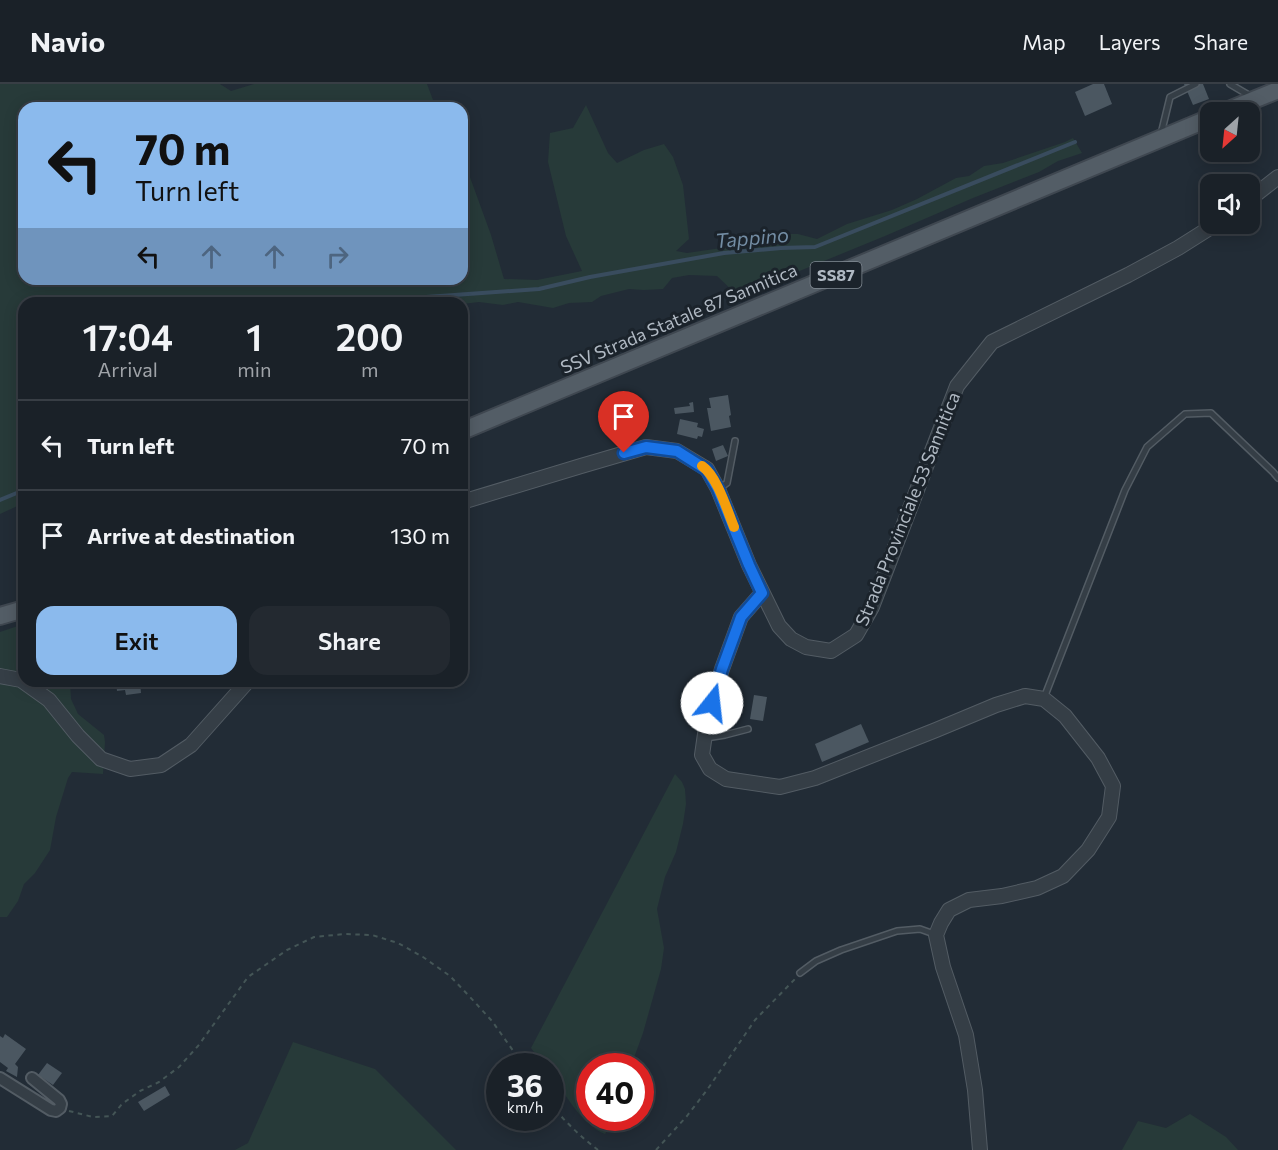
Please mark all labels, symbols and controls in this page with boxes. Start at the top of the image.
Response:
text: Navio [30,24,105,58]
text: Map [1022,29,1066,54]
text: Layers [1099,29,1161,54]
text: Share [1194,29,1248,54]
north arrow [1200,102,1260,162]
map controls [1200,102,1260,234]
text: 70 m [135,122,230,174]
icon: left [36,126,114,204]
text: Turn left [135,174,239,207]
button: sound [1200,174,1260,234]
water label: Tappino [714,222,790,252]
icon: left [132,240,165,273]
icon: ahead [195,240,228,273]
icon: ahead [258,240,291,273]
icon: right [321,240,354,273]
street label: SSV Strada Statale 87 Sannitica [557,258,800,378]
road number: SS87 [810,262,862,288]
text: 17:04 [82,314,173,358]
text: 1 [246,314,262,358]
text: 200 [336,314,404,358]
text: Arrival [97,357,158,381]
text: min [237,357,271,381]
text: m [361,357,378,381]
street label: Strada Provinciale 53 Sannitica [850,388,964,629]
pin [598,391,649,453]
icon: arrive [607,400,640,433]
icon: left [36,429,69,462]
text: Turn left [87,432,174,459]
text: 70 m [401,432,450,459]
icon: arrive [36,519,69,552]
text: Arrive at destination [87,522,295,549]
text: 130 m [390,522,450,549]
button: Exit [36,606,237,675]
button: Share [249,606,450,675]
position arrow [680,671,744,735]
speed limit sign: 40 [576,1053,654,1131]
text: 36 [507,1066,543,1103]
text: km/h [507,1098,543,1116]

